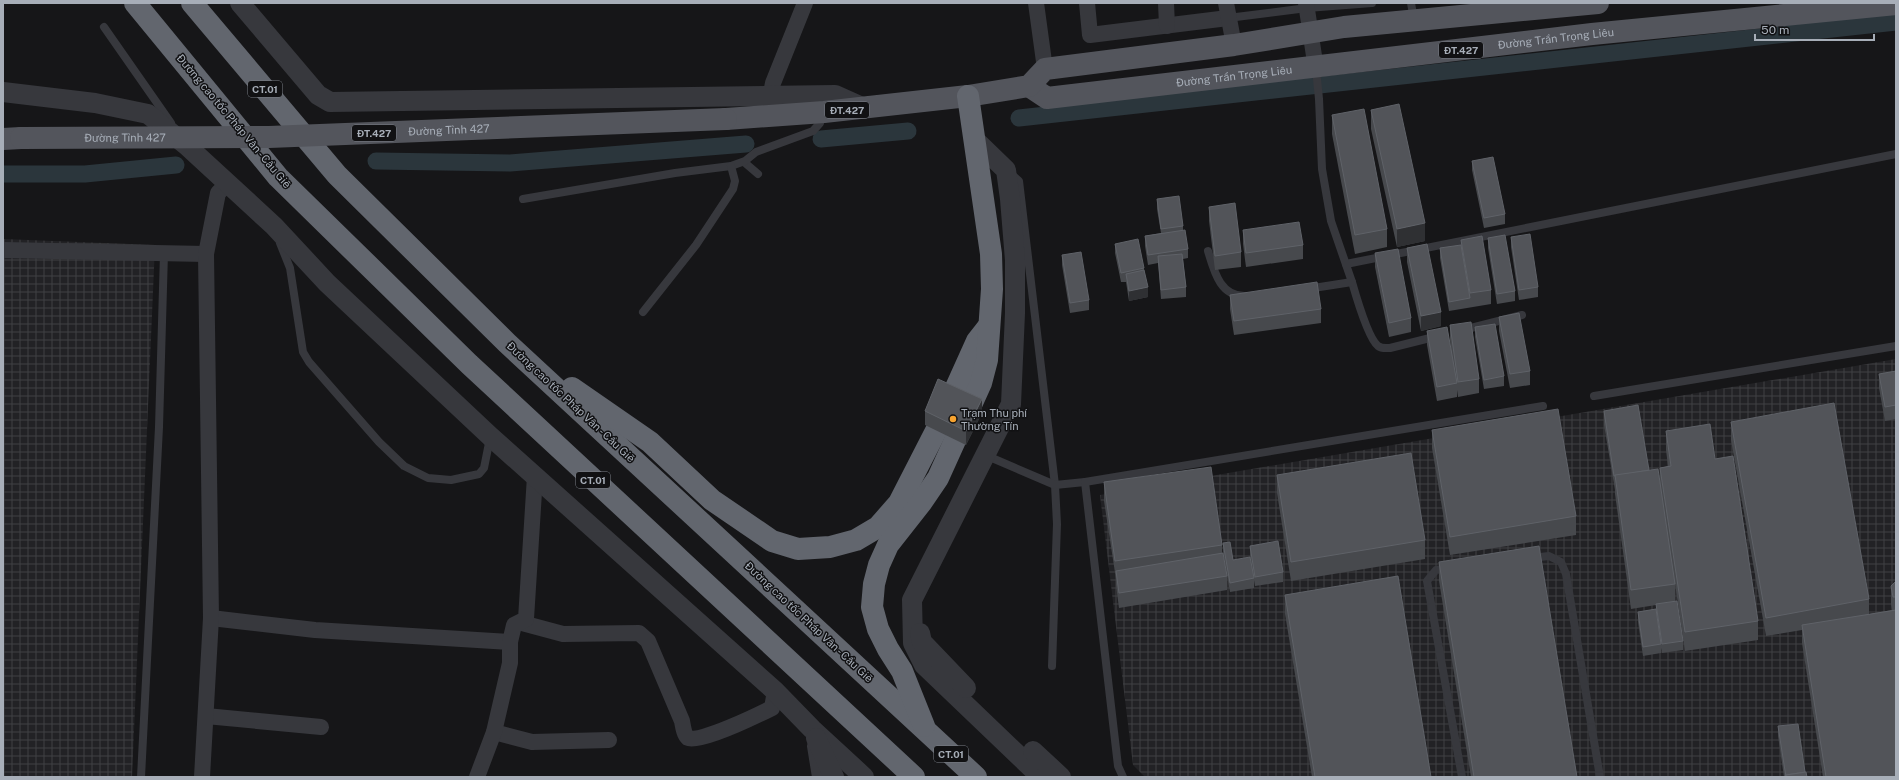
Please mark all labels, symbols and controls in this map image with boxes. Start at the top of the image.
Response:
scale bar [1755,16,1874,42]
text: 50 m [1761,23,1789,37]
street label: Đường Trần Trọng Liêu [1497,26,1615,51]
road number: ĐT.427 [1439,42,1483,58]
street label: Đường cao tốc Pháp Vân - Cầu Giẽ [175,52,293,190]
street label: Đường Trần Trọng Liêu [1175,63,1293,89]
road number: CT.01 [248,81,282,97]
road number: ĐT.427 [825,102,869,118]
street label: Đường Tỉnh 427 [408,122,490,138]
road number: ĐT.427 [352,125,396,141]
street label: Đường Tỉnh 427 [84,131,166,144]
street label: Đường cao tốc Pháp Vân - Cầu Giẽ [505,339,637,465]
place label: Trạm Thu phí Thường Tín [961,407,1027,432]
marker: Trạm Thu phí Thường Tín [948,414,958,424]
road number: CT.01 [576,472,610,488]
street label: Đường cao tốc Pháp Vân - Cầu Giẽ [743,559,875,685]
road number: CT.01 [934,746,968,762]

